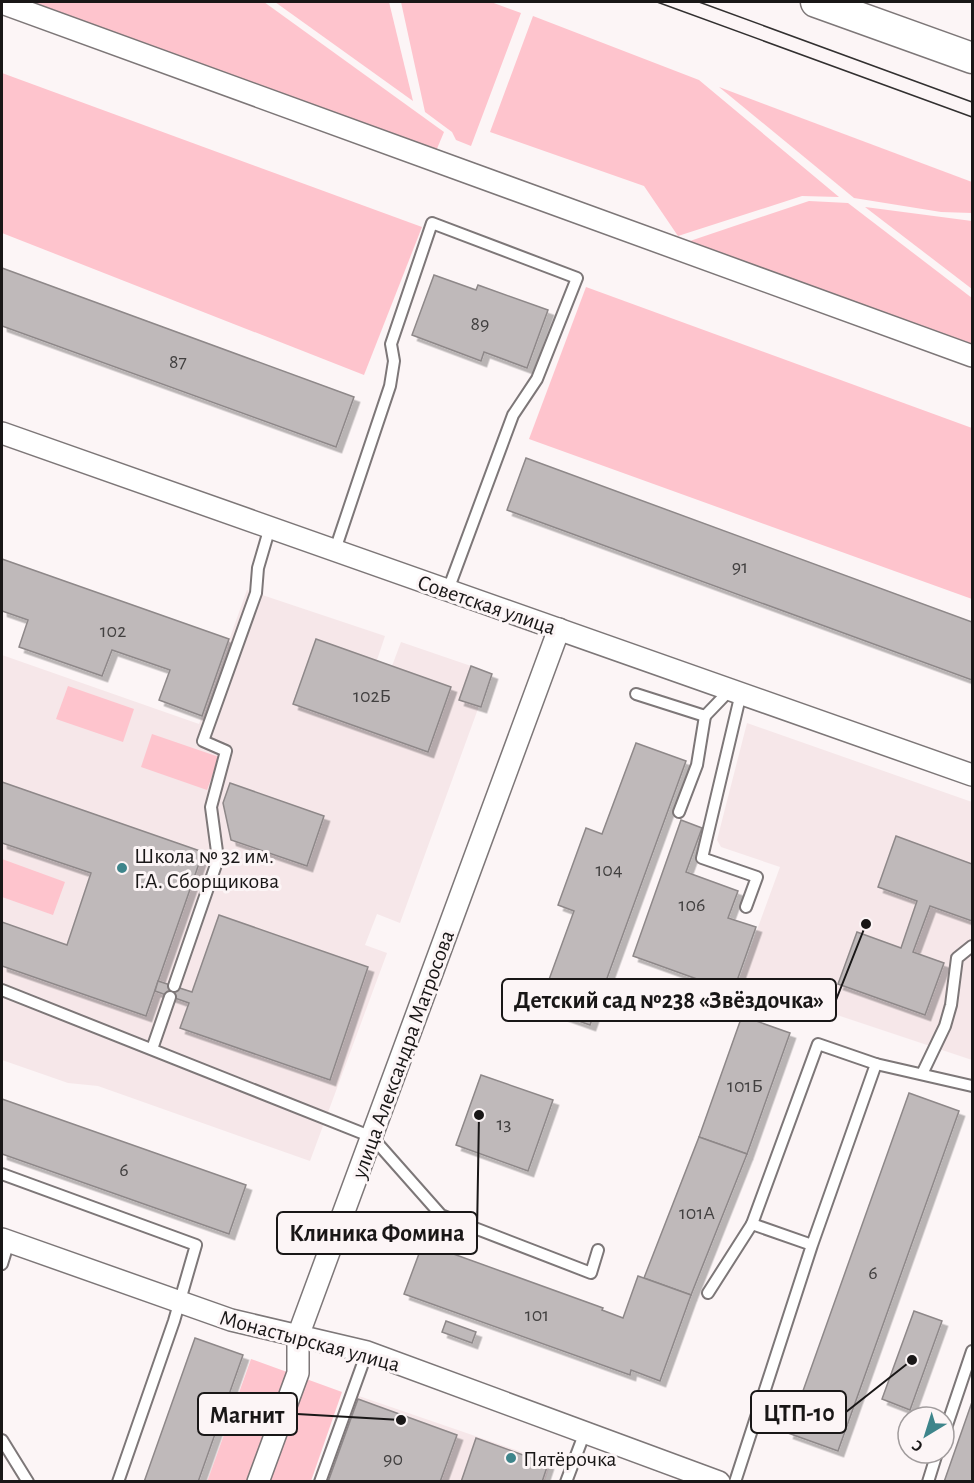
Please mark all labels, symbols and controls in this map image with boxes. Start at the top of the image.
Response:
house number: 89 [471,314,489,334]
house number: 87 [169,352,187,372]
house number: 91 [732,557,748,577]
street label: Советская улица [415,571,559,639]
house number: 102 [100,621,126,641]
house number: 102Б [353,686,391,706]
place label: Школа № 32 им. Г.А. Сборщикова [134,845,279,892]
house number: 104 [595,860,623,880]
marker: Школа № 32 им. Г.А. Сборщикова [115,861,129,875]
house number: 106 [679,895,705,915]
street label: улица Александра Матросова [347,927,458,1182]
callout: Детский сад №238 «Звёздочка» [502,979,836,1021]
text: Детский сад №238 «Звёздочка» [514,989,824,1013]
house number: 101Б [727,1076,763,1096]
house number: 13 [496,1114,512,1134]
house number: 6 [119,1160,129,1180]
house number: 101А [679,1203,715,1223]
callout: Клиника Фомина [277,1212,477,1254]
text: Клиника Фомина [289,1222,465,1246]
house number: 6 [868,1263,878,1283]
house number: 101 [525,1305,549,1325]
street label: Монастырская улица [217,1306,402,1376]
callout: ЦТП-10 [751,1391,846,1433]
callout: Магнит [198,1393,297,1435]
text: ЦТП-10 [763,1402,835,1426]
text: Магнит [210,1404,285,1428]
north arrow [896,1405,956,1465]
text: С [909,1437,926,1455]
place label: Пятёрочка [523,1448,617,1470]
house number: 90 [383,1449,403,1469]
marker: Пятёрочка [504,1451,518,1465]

